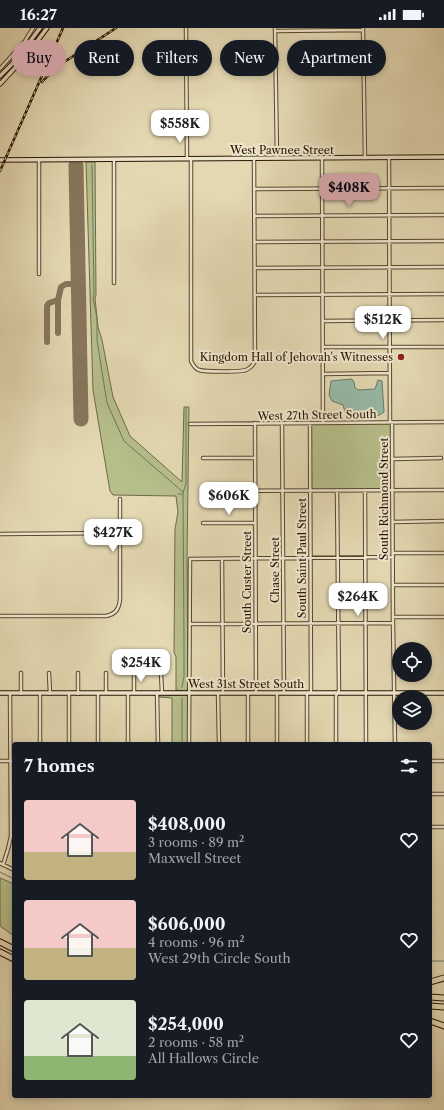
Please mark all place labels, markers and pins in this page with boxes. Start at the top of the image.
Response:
pin: $558K [152,110,208,144]
pin: $408K [321,174,377,208]
pin: $512K [355,306,411,340]
place label: Kingdom Hall of Jehovah's Witnesses [200,350,393,364]
marker: Kingdom Hall of Jehovah's Witnesses [396,352,406,362]
pin: $606K [201,482,257,516]
pin: $427K [85,519,141,553]
pin: $264K [330,583,386,617]
pin: $254K [113,649,169,683]

